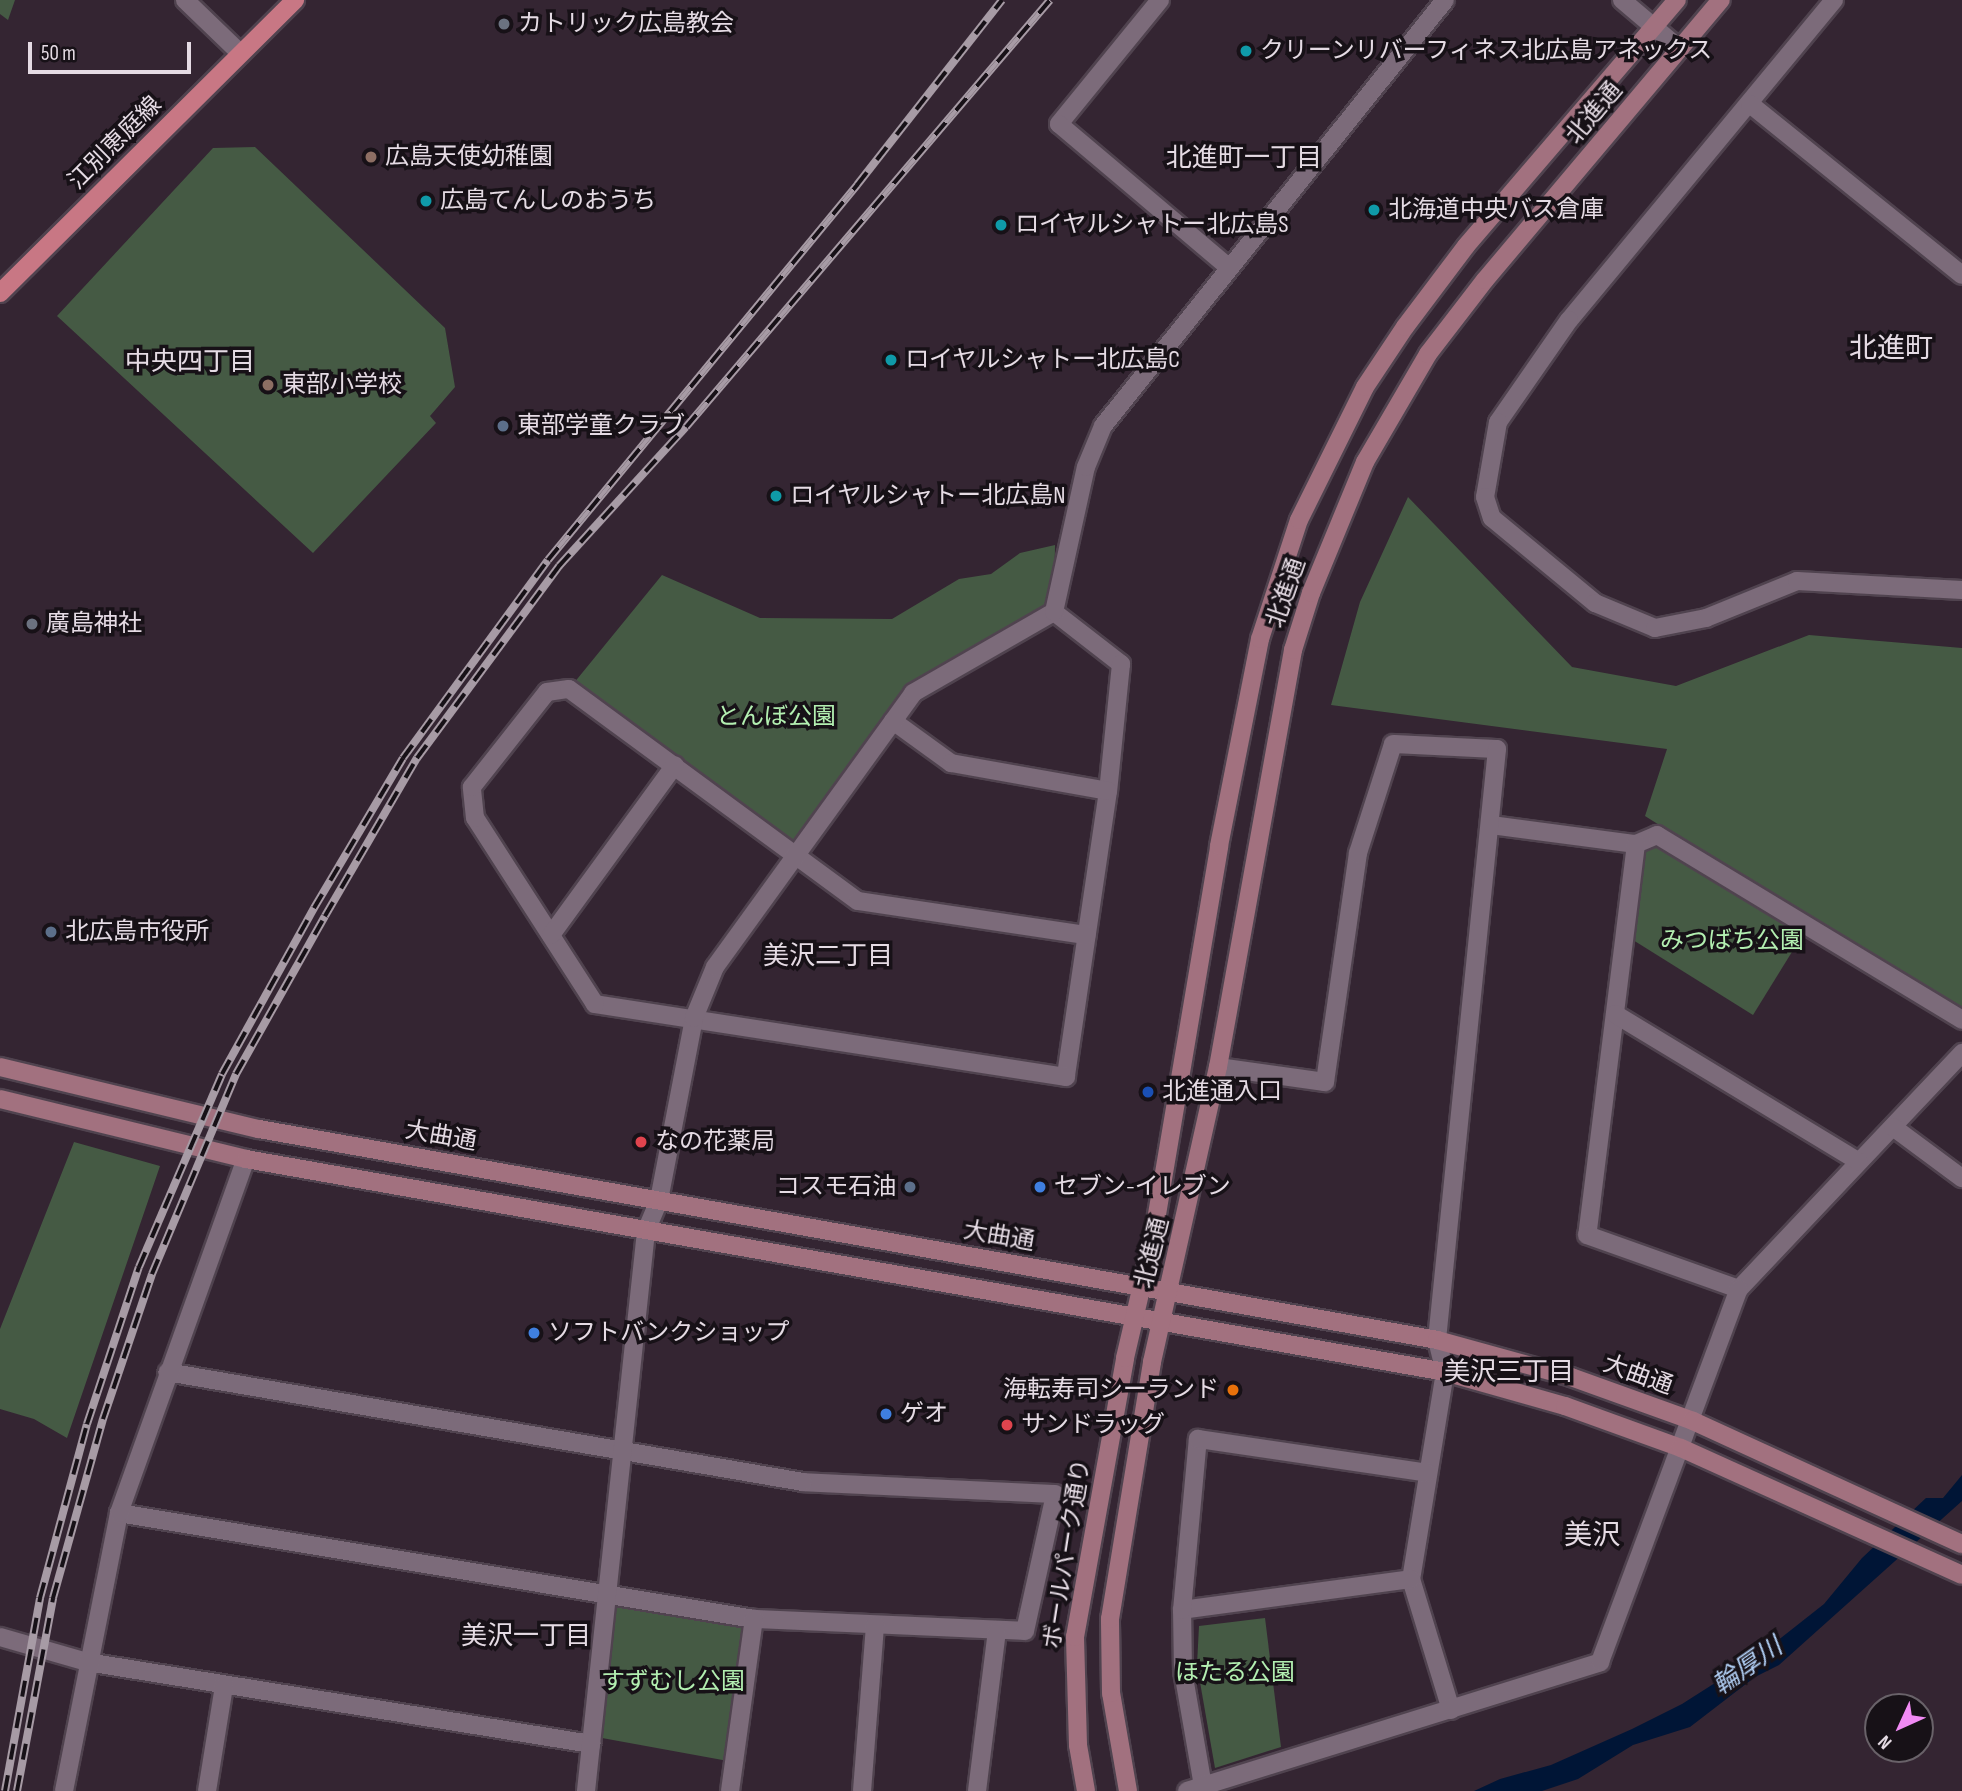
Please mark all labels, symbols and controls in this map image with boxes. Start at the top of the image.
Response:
place label: カトリック広島教会 [518,10,734,38]
marker: カトリック広島教会 [496,16,512,32]
scale bar [32,28,194,72]
place label: クリーンリバーフィネス北広島アネックス [1260,37,1716,65]
text: 50 m [41,41,76,66]
marker: クリーンリバーフィネス北広島アネックス [1238,43,1254,59]
street label: 北進通 [1560,76,1628,150]
street label: 江別恵庭線 [62,90,168,196]
place label: 広島天使幼稚園 [385,143,553,171]
district label: 北進町一丁目 [1166,143,1322,175]
marker: 広島天使幼稚園 [363,149,379,165]
place label: 広島てんしのおうち [440,187,656,215]
marker: 広島てんしのおうち [418,193,434,209]
place label: 北海道中央バス倉庫 [1388,196,1604,224]
marker: 北海道中央バス倉庫 [1366,202,1382,218]
place label: ロイヤルシャトー北広島S [1015,211,1289,239]
marker: ロイヤルシャトー北広島S [993,217,1009,233]
district label: 北進町 [1849,332,1933,366]
place label: ロイヤルシャトー北広島C [905,346,1181,374]
district label: 中央四丁目 [125,347,255,379]
marker: ロイヤルシャトー北広島C [883,352,899,368]
place label: 東部小学校 [282,371,402,399]
marker: 東部小学校 [260,377,276,393]
place label: 東部学童クラブ [517,412,685,440]
marker: 東部学童クラブ [495,418,511,434]
place label: ロイヤルシャトー北広島N [790,482,1066,510]
marker: ロイヤルシャトー北広島N [768,488,784,504]
street label: 北進通 [1261,554,1311,632]
place label: 廣島神社 [46,610,142,638]
marker: 廣島神社 [24,616,40,632]
park label: とんぼ公園 [716,703,836,731]
place label: 北広島市役所 [65,918,209,946]
marker: 北広島市役所 [43,924,59,940]
park label: みつばち公園 [1660,927,1804,955]
district label: 美沢二丁目 [763,941,893,973]
place label: 北進通入口 [1162,1078,1282,1106]
marker: 北進通入口 [1140,1084,1156,1100]
street label: 大曲通 [403,1116,479,1156]
place label: なの花薬局 [655,1128,775,1156]
marker: なの花薬局 [633,1134,649,1150]
place label: コスモ石油 [776,1173,896,1201]
place label: セブン-イレブン [1054,1173,1231,1201]
marker: コスモ石油 [902,1179,918,1195]
marker: セブン-イレブン [1032,1179,1048,1195]
street label: 北進通 [1129,1215,1175,1291]
street label: 大曲通 [961,1216,1037,1256]
place label: ソフトバンクショップ [548,1319,788,1347]
marker: ソフトバンクショップ [526,1325,542,1341]
street label: 大曲通 [1599,1349,1677,1401]
district label: 美沢三丁目 [1444,1357,1574,1389]
place label: 海転寿司シーランド [1003,1376,1219,1404]
marker: 海転寿司シーランド [1225,1382,1241,1398]
place label: ゲオ [900,1400,948,1428]
marker: ゲオ [878,1406,894,1422]
place label: サンドラッグ [1021,1411,1165,1439]
marker: サンドラッグ [999,1417,1015,1433]
street label: ボールパーク通り [1038,1457,1096,1651]
district label: 美沢 [1564,1519,1620,1553]
district label: 美沢一丁目 [461,1621,591,1653]
water label: 輪厚川 [1707,1632,1789,1702]
park label: ほたる公園 [1175,1659,1295,1687]
park label: すずむし公園 [601,1668,745,1696]
north arrow [1864,1693,1934,1763]
text: N [1873,1730,1897,1754]

